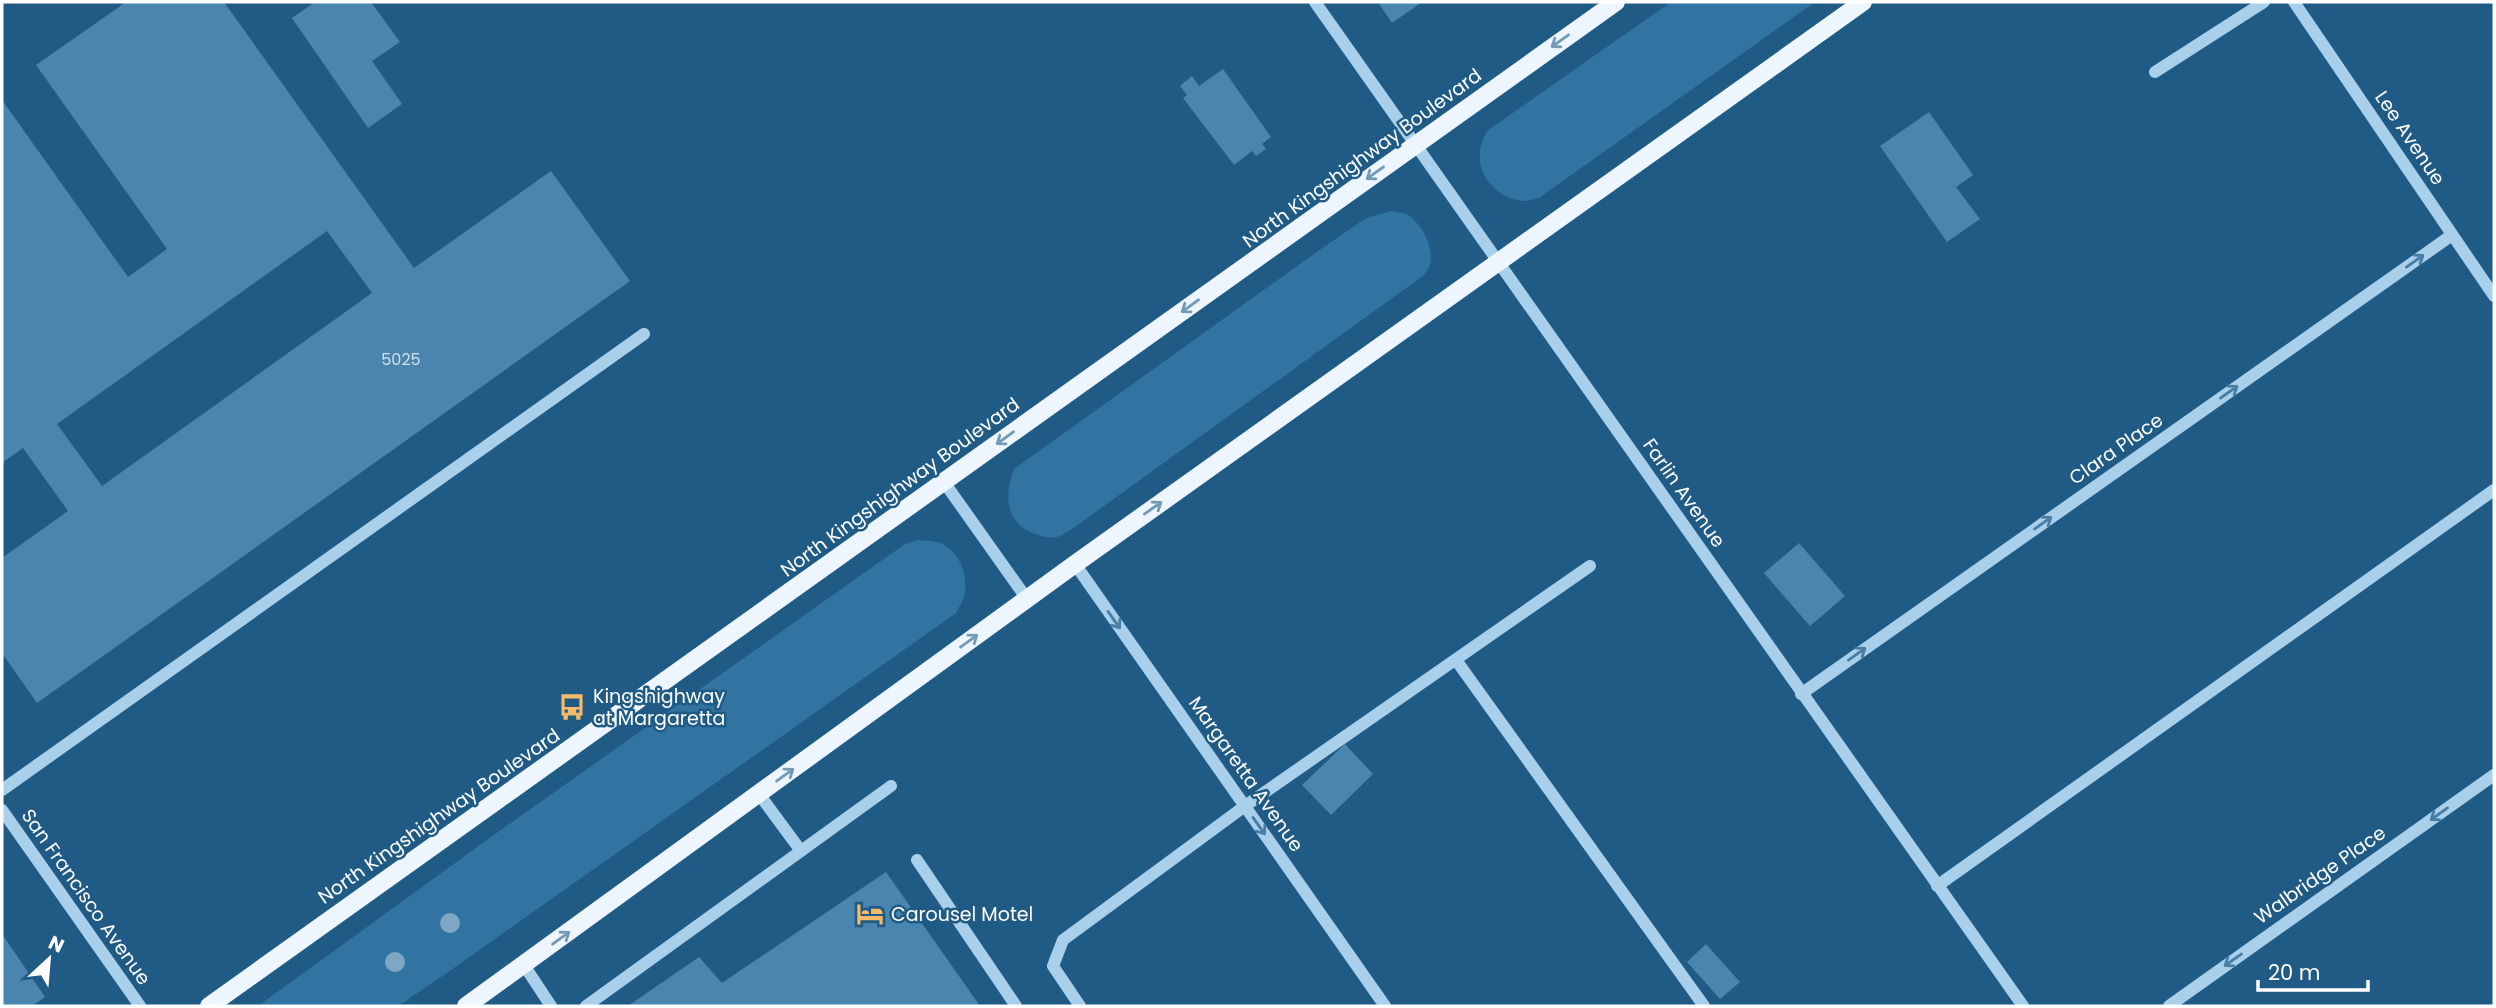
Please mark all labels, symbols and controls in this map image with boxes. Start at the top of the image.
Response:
one-way arrow [1551,33,1570,48]
street label: North Kingshighway Boulevard [1237,62,1487,254]
street label: Lee Avenue [2369,86,2451,190]
one-way arrow [1366,166,1385,181]
one-way arrow [2405,254,2424,268]
one-way arrow [1181,299,1200,313]
house number: 5025 [381,348,421,371]
one-way arrow [2219,385,2238,399]
street label: North Kingshighway Boulevard [775,391,1025,583]
street label: Clara Place [2064,407,2168,491]
one-way arrow [996,431,1015,445]
street label: Farlin Avenue [1636,433,1732,553]
one-way arrow [1143,501,1162,515]
one-way arrow [2033,516,2052,530]
one-way arrow [1107,610,1121,629]
one-way arrow [959,634,978,649]
one-way arrow [1847,647,1866,661]
place label: Kingshighway at Margaretta [593,683,725,732]
street label: Margaretta Avenue [1182,691,1310,857]
bus stop icon: Kingshighway at Margaretta [557,692,587,722]
street label: North Kingshighway Boulevard [313,722,565,910]
one-way arrow [775,768,794,783]
street label: San Francisco Avenue [15,804,157,990]
one-way arrow [2430,807,2449,822]
one-way arrow [1252,816,1266,835]
street label: Walbridge Place [2249,819,2391,931]
hotel icon: Carousel Motel [855,899,885,929]
place label: Carousel Motel [891,901,1033,928]
north arrow [14,924,84,994]
text: N [44,929,69,959]
one-way arrow [551,930,570,945]
scale bar [2258,948,2368,992]
one-way arrow [2224,953,2243,967]
text: 20 m [2268,958,2321,987]

